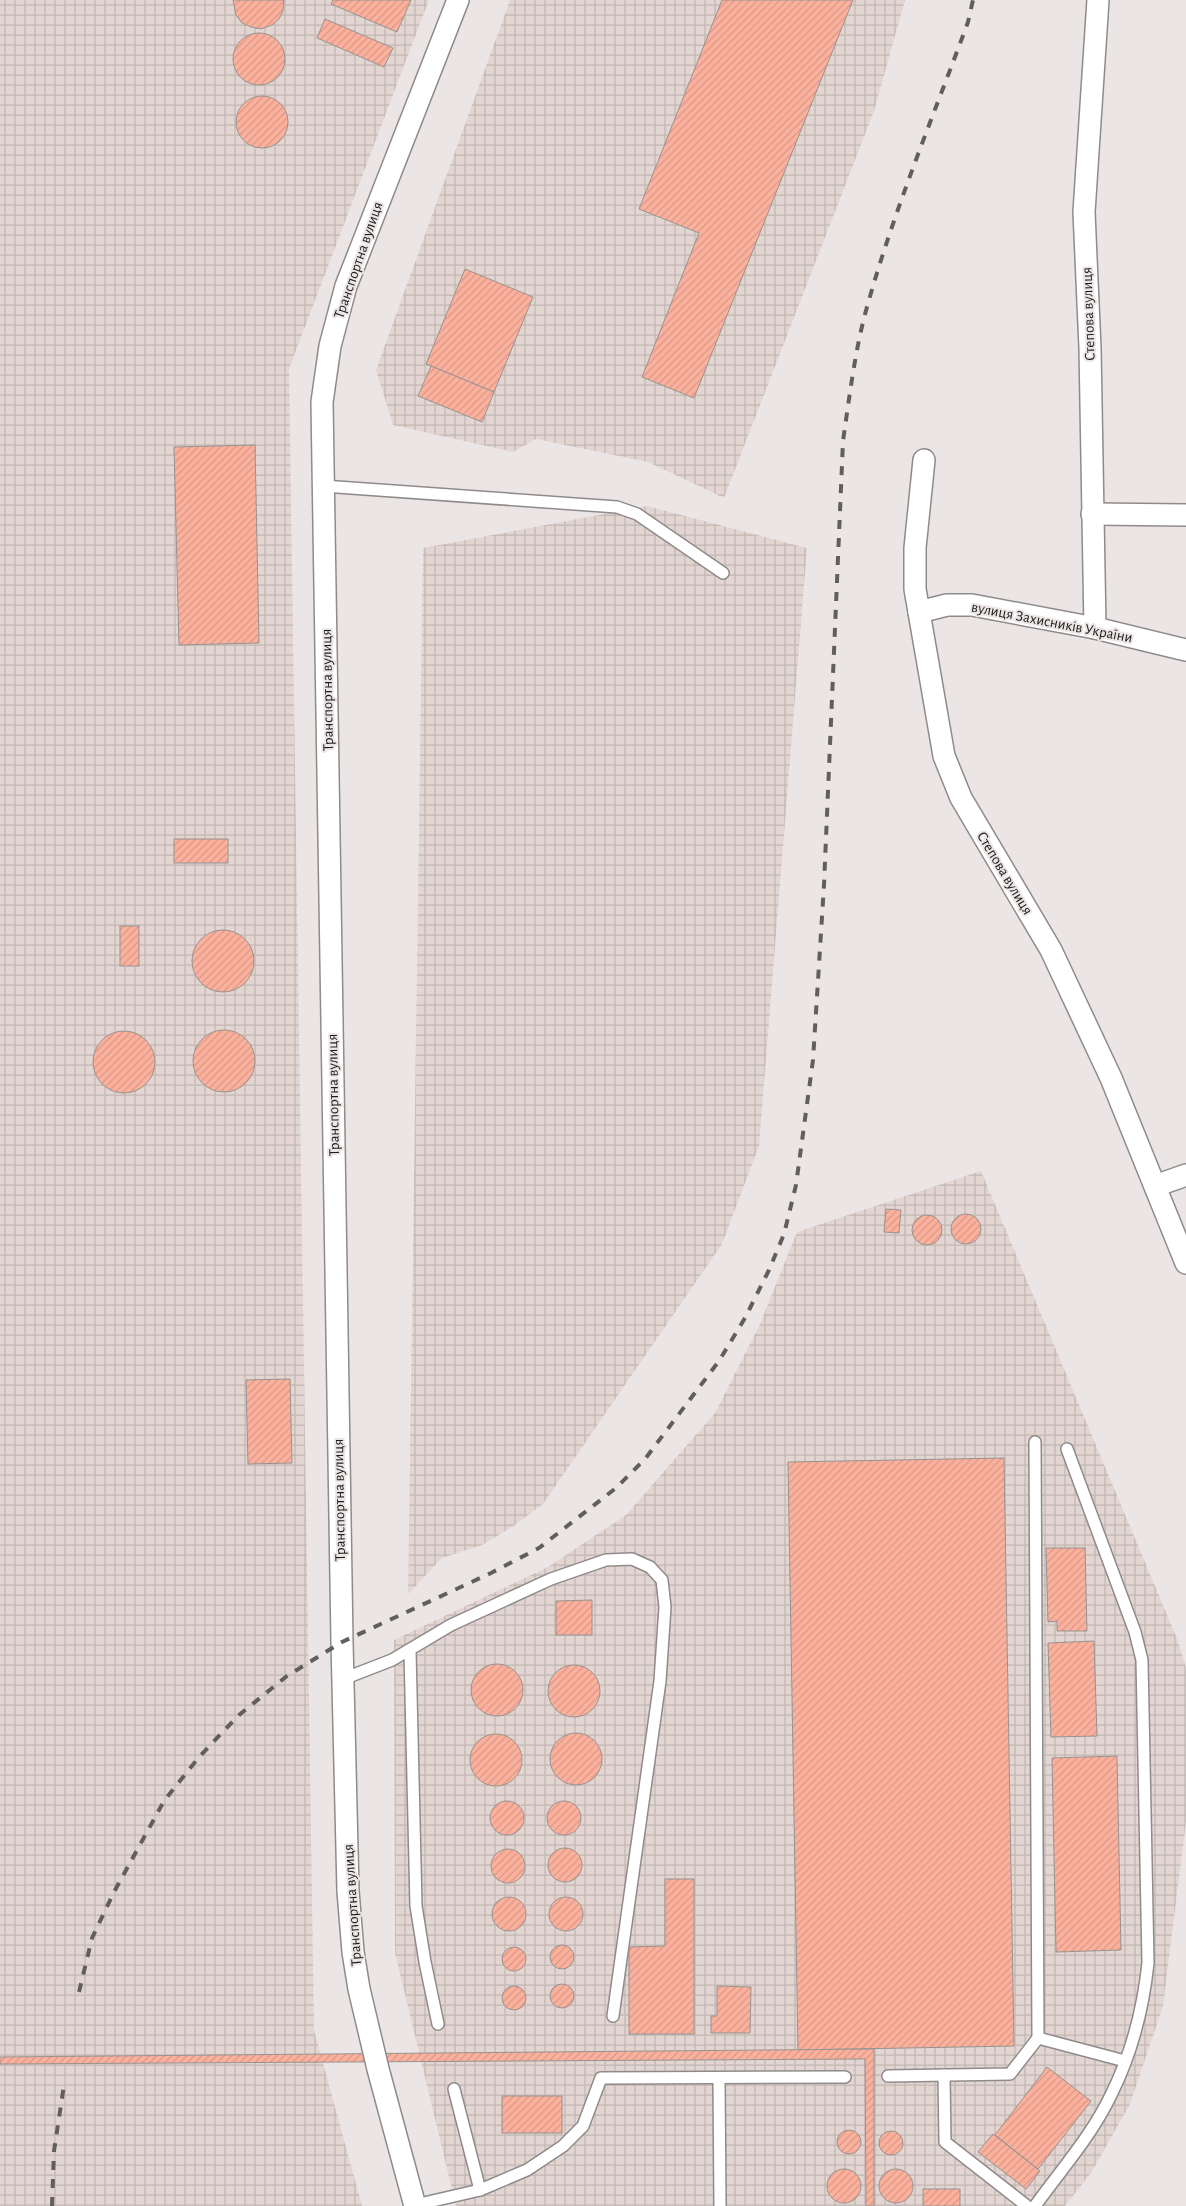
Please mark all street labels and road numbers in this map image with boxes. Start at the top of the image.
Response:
street label: Транспортна вулиця [331,200,385,320]
street label: Степова вулиця [1079,267,1098,361]
street label: вулиця Захисників України [970,599,1134,645]
street label: Транспортна вулиця [319,629,336,751]
street label: Степова вулиця [974,829,1035,917]
street label: Транспортна вулиця [325,1034,342,1156]
street label: Транспортна вулиця [331,1439,348,1561]
street label: Транспортна вулиця [341,1843,364,1966]

